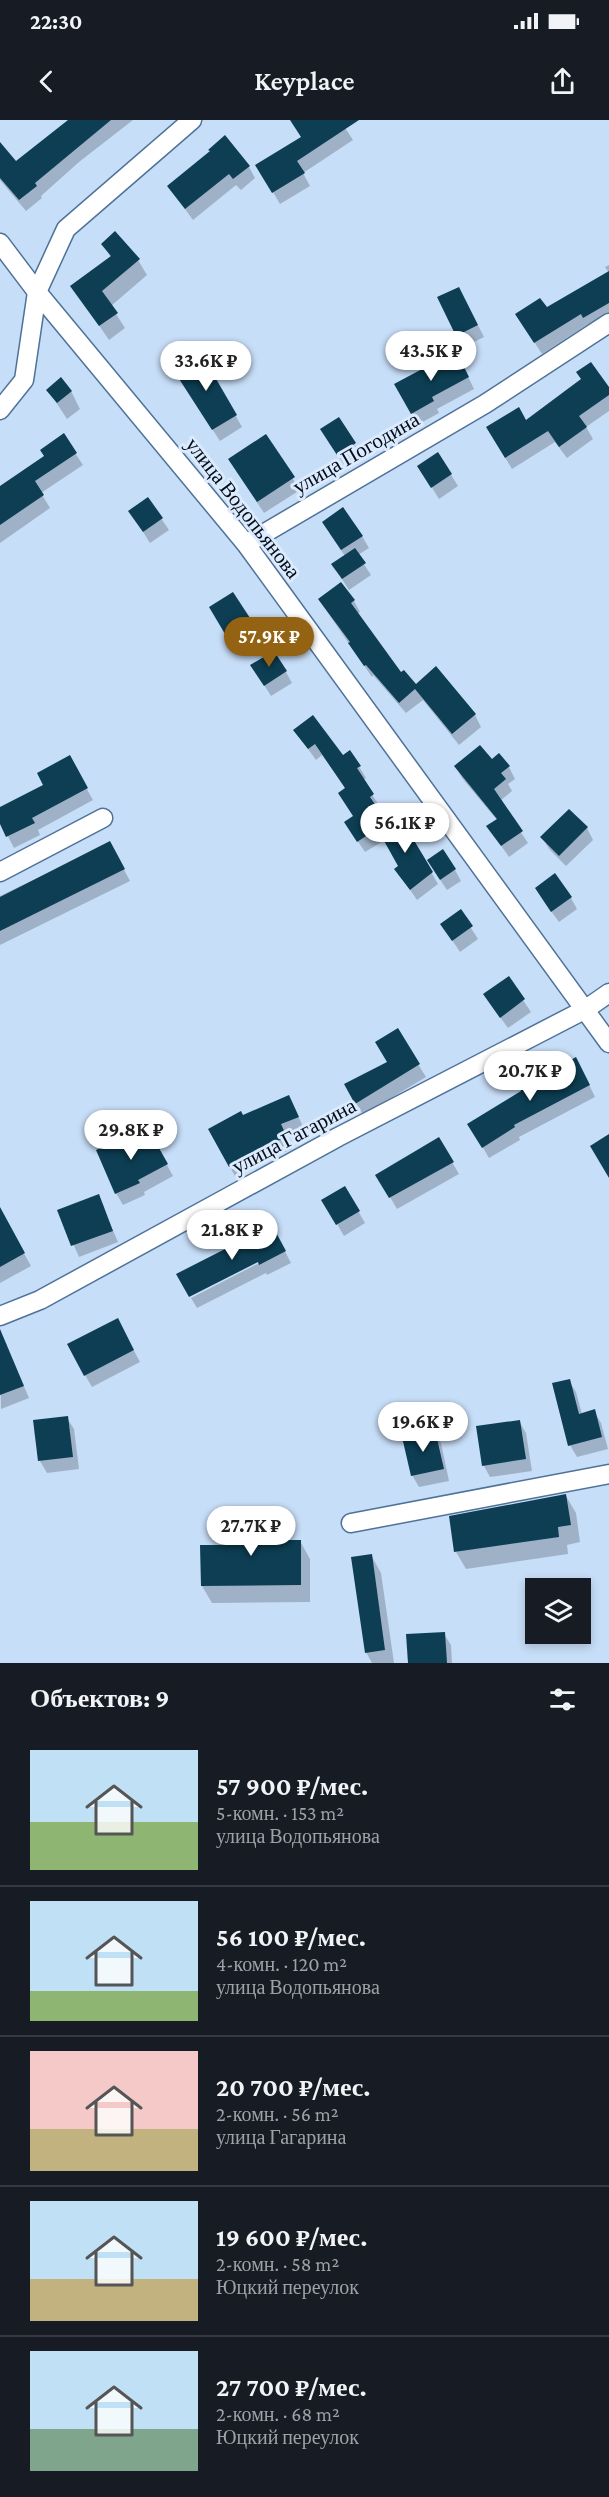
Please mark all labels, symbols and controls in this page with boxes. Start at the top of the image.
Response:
text: 22:30 [30,9,82,34]
icon: back [30,65,63,98]
icon: share [546,65,579,98]
text: Keyplace [254,66,355,96]
pin: 43.5K ₽ [376,331,486,382]
text: 43.5K ₽ [399,339,463,361]
pin: 33.6K ₽ [151,341,261,392]
text: 33.6K ₽ [174,349,238,371]
street label: улица Погодина [289,407,424,499]
street label: улица Водопьянова [181,433,306,584]
pin: 57.9K ₽ [214,617,324,668]
text: 57.9K ₽ [238,625,300,647]
pin: 56.1K ₽ [350,803,460,854]
text: 56.1K ₽ [374,811,436,833]
pin: 20.7K ₽ [475,1051,585,1102]
text: 20.7K ₽ [498,1059,562,1081]
street label: улица Гагарина [228,1093,361,1179]
pin: 29.8K ₽ [76,1110,186,1161]
text: 29.8K ₽ [98,1118,164,1140]
pin: 21.8K ₽ [177,1210,287,1261]
text: 21.8K ₽ [201,1218,263,1240]
pin: 19.6K ₽ [368,1402,478,1453]
text: 19.6K ₽ [392,1410,454,1432]
pin: 27.7K ₽ [196,1506,306,1557]
text: 27.7K ₽ [221,1514,281,1536]
map controls [525,1578,591,1644]
button: layers [525,1578,591,1644]
icon: filters [546,1683,579,1716]
text: Объектов: 9 [30,1684,170,1713]
text: 57 900 ₽/мес. [216,1772,368,1801]
icon: home [78,1774,150,1846]
text: 5-комн. · 153 m² [216,1802,344,1824]
text: улица Водопьянова [216,1825,380,1847]
text: 56 100 ₽/мес. [216,1923,366,1952]
icon: home [78,1925,150,1997]
text: 4-комн. · 120 m² [216,1953,347,1975]
text: улица Водопьянова [216,1976,380,1998]
text: 20 700 ₽/мес. [216,2073,371,2102]
icon: home [78,2075,150,2147]
text: 2-комн. · 56 m² [216,2103,339,2125]
text: улица Гагарина [216,2126,346,2148]
text: 19 600 ₽/мес. [216,2223,367,2252]
icon: home [78,2225,150,2297]
text: 2-комн. · 58 m² [216,2253,339,2275]
text: Юцкий переулок [216,2276,359,2298]
text: 27 700 ₽/мес. [216,2373,367,2402]
icon: home [78,2375,150,2447]
text: 2-комн. · 68 m² [216,2403,340,2425]
text: Юцкий переулок [216,2426,359,2448]

